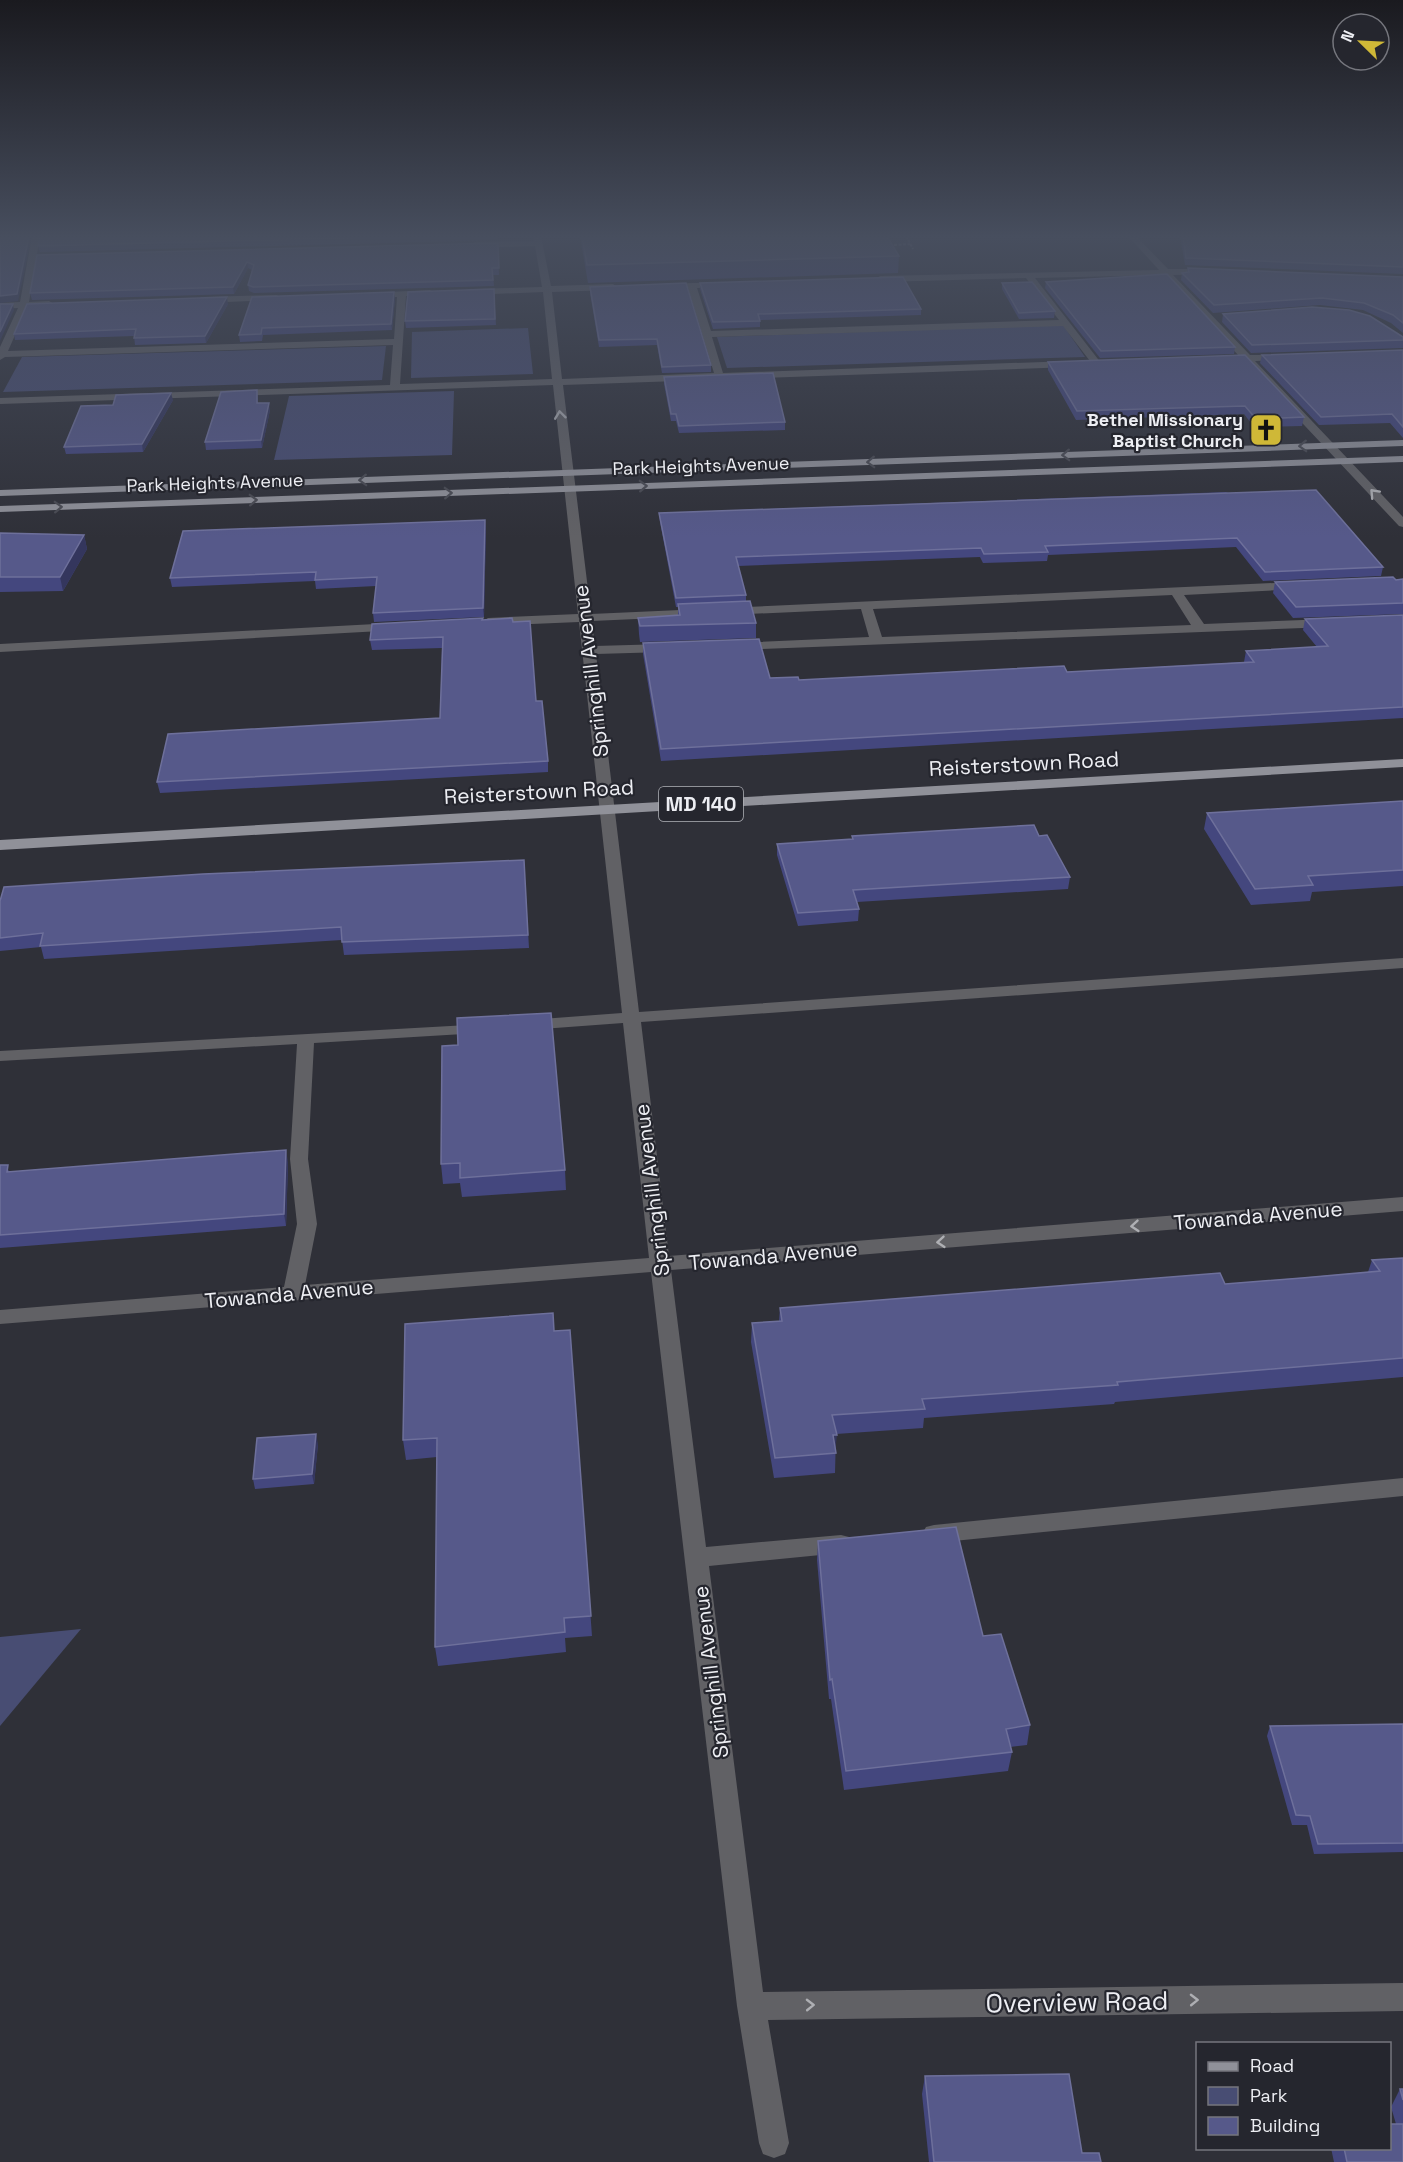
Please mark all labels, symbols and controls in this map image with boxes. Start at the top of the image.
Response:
north arrow [1331,12,1391,72]
text: N [1336,27,1360,45]
place label: Bethel Missionary Baptist Church [1087,408,1243,452]
one-way arrow [555,410,567,420]
church icon: Bethel Missionary Baptist Church [1248,412,1284,448]
one-way arrow [1298,440,1307,453]
one-way arrow [1061,449,1070,461]
street label: Park Heights Avenue [612,451,790,480]
one-way arrow [866,456,875,468]
street label: Park Heights Avenue [126,468,304,497]
one-way arrow [358,474,367,487]
one-way arrow [639,480,648,492]
one-way arrow [444,487,453,499]
one-way arrow [1370,489,1381,500]
one-way arrow [249,494,258,506]
one-way arrow [54,501,63,514]
street label: Springhill Avenue [567,583,614,759]
street label: Reisterstown Road [928,745,1120,782]
street label: Reisterstown Road [443,773,635,810]
road number: MD 140 [659,787,743,821]
street label: Springhill Avenue [628,1102,675,1278]
street label: Towanda Avenue [1172,1195,1344,1236]
one-way arrow [1131,1219,1140,1232]
street label: Towanda Avenue [687,1235,859,1276]
one-way arrow [936,1235,946,1248]
street label: Towanda Avenue [203,1273,375,1314]
street label: Springhill Avenue [687,1584,734,1760]
street label: Overview Road [985,1983,1169,2021]
one-way arrow [1189,1994,1198,2006]
one-way arrow [805,1999,814,2012]
legend [1196,2042,1391,2150]
text: Road [1250,2054,1294,2077]
text: Park [1250,2084,1288,2107]
text: Building [1250,2114,1320,2137]

